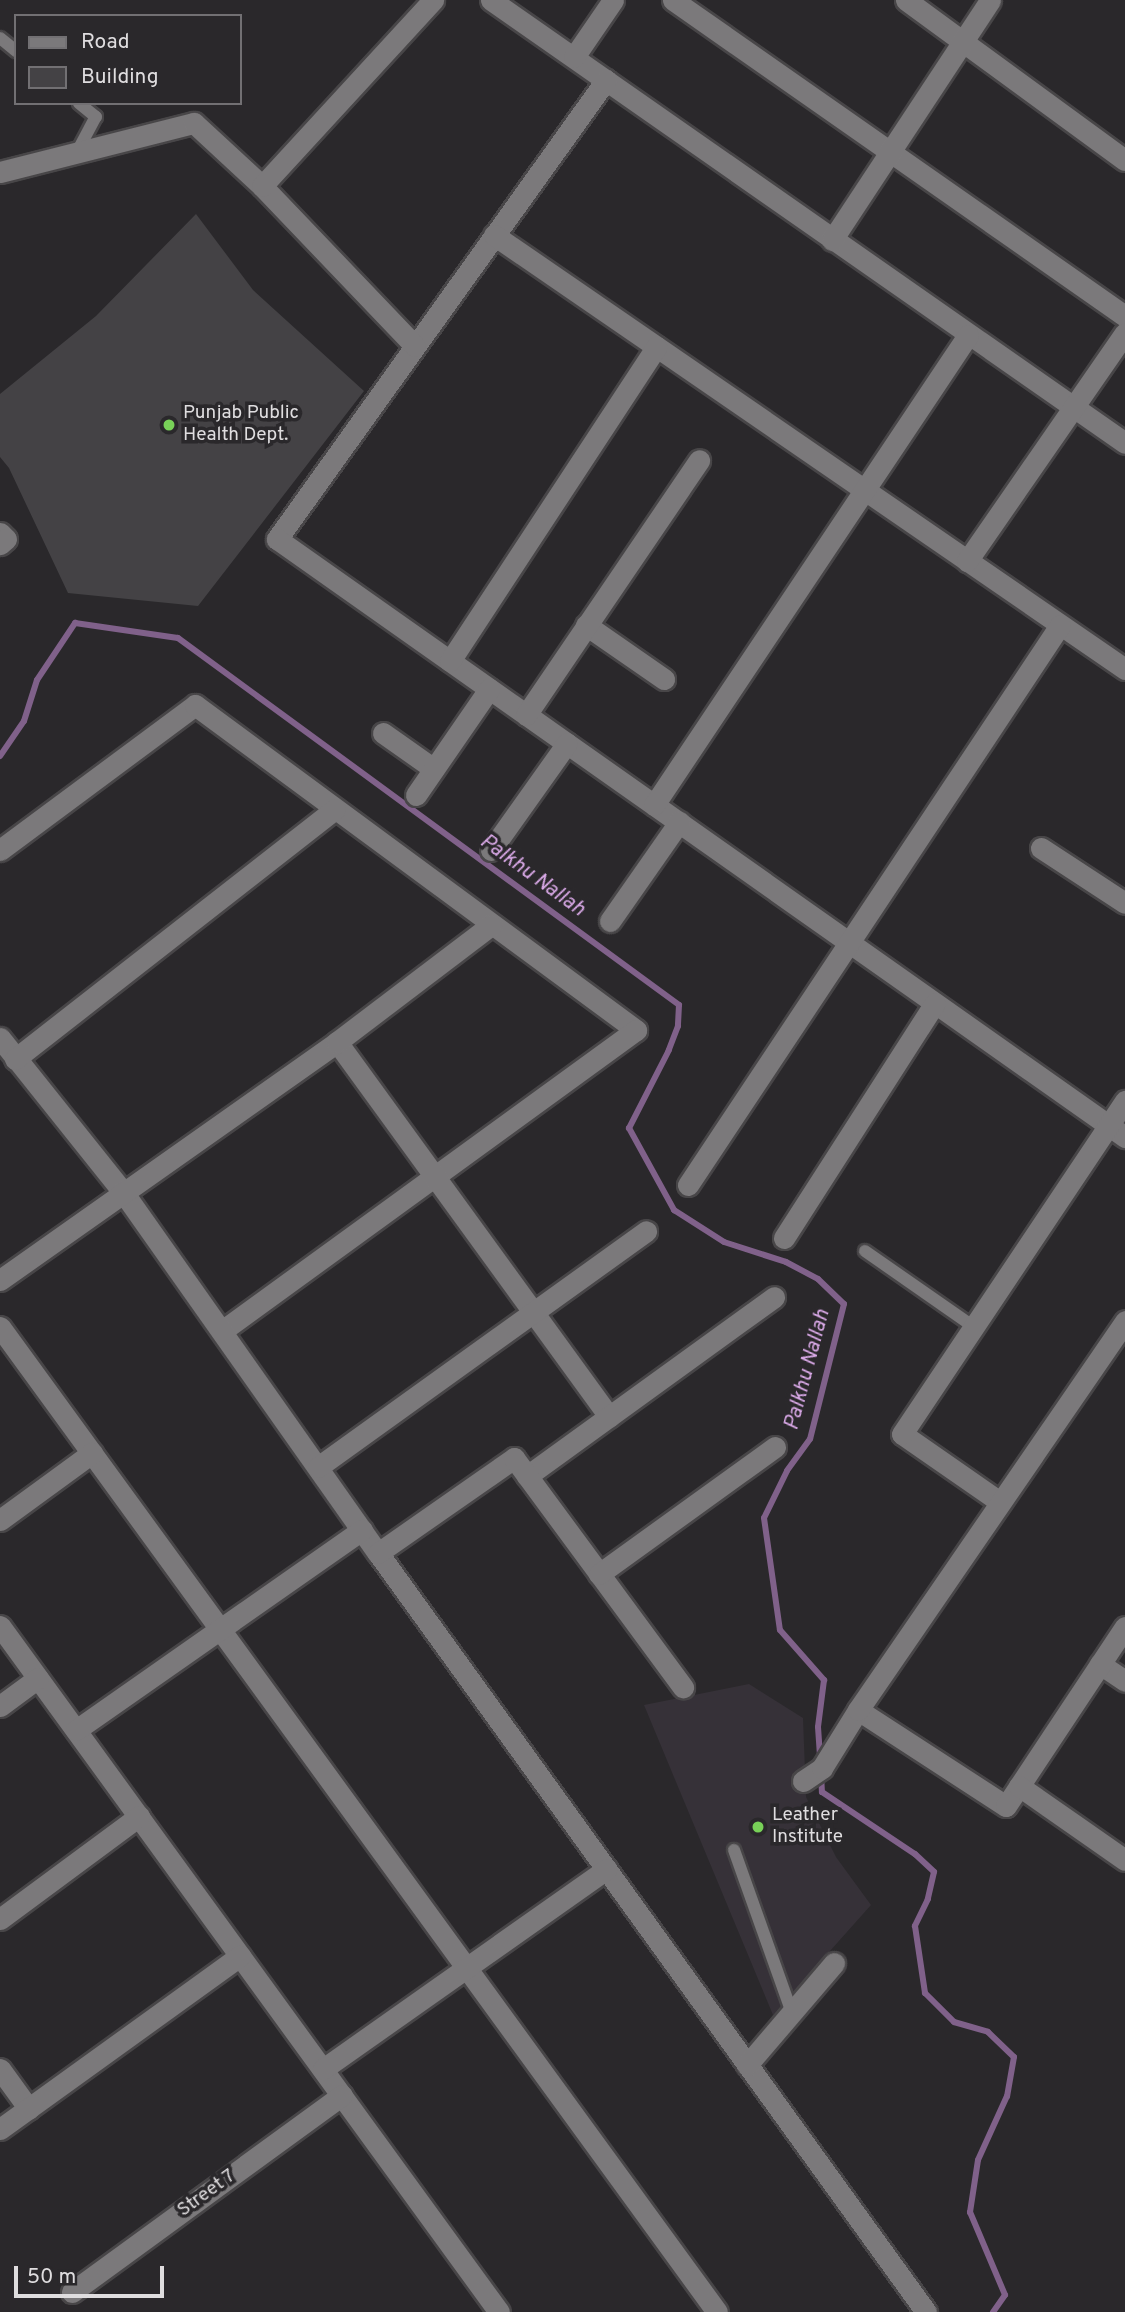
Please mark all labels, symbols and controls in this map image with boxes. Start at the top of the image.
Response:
legend [14,14,242,105]
text: Road [81,29,130,56]
text: Building [81,64,159,91]
place label: Punjab Public Health Dept. [183,403,299,447]
marker: Punjab Public Health Dept. [161,417,177,433]
water label: Palkhu Nallah [475,829,589,923]
water label: Palkhu Nallah [780,1307,836,1433]
place label: Leather Institute [772,1805,843,1849]
marker: Leather Institute [750,1819,766,1835]
street label: Street 7 [173,2165,241,2223]
scale bar [18,2252,168,2296]
text: 50 m [27,2264,76,2291]

